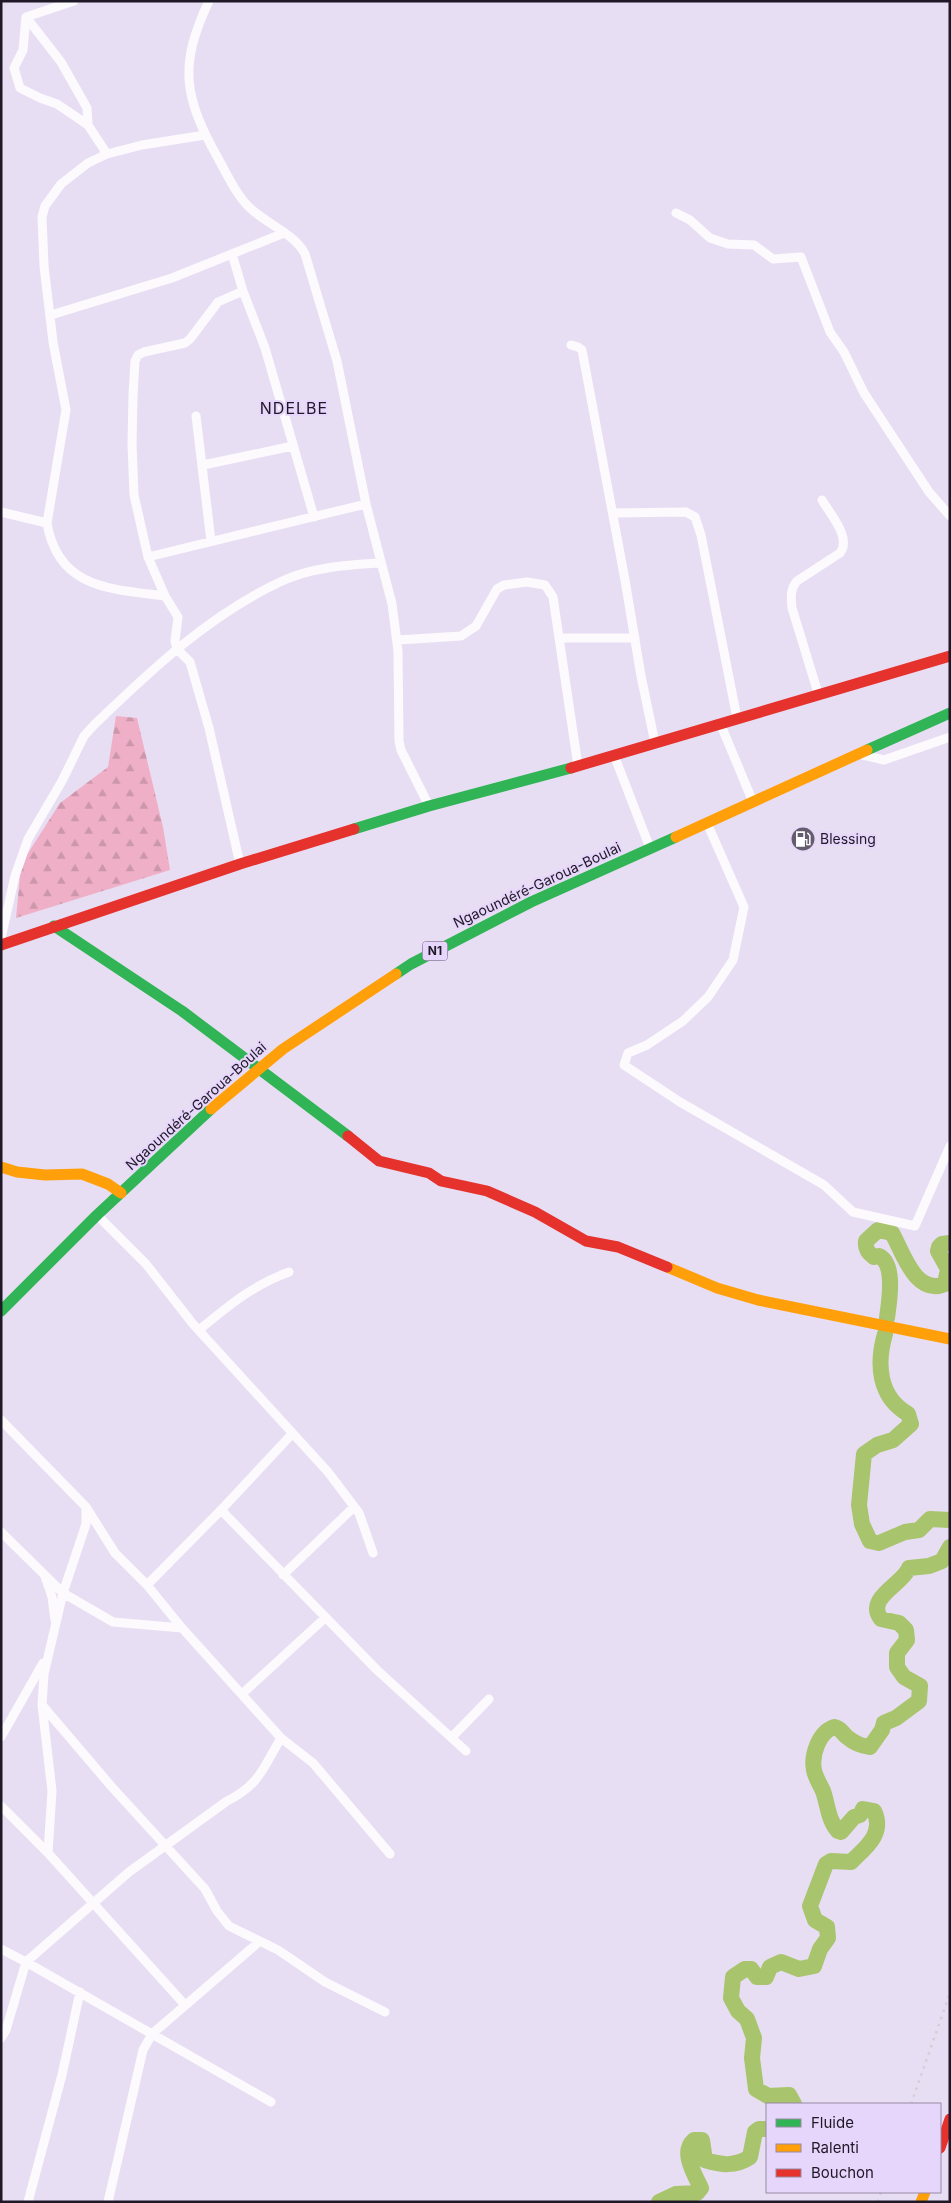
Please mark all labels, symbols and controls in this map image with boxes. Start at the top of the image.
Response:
district label: NDELBE [260,398,328,418]
fuel station icon: Blessing [790,826,816,852]
place label: Blessing [820,830,876,847]
street label: Ngaoundéré-Garoua-Boulai [450,838,623,931]
road number: N1 [422,941,448,960]
street label: Ngaoundéré-Garoua-Boulai [122,1038,269,1173]
legend [766,2103,941,2193]
text: Fluide [811,2113,854,2132]
text: Ralenti [811,2138,859,2157]
text: Bouchon [811,2163,874,2182]

